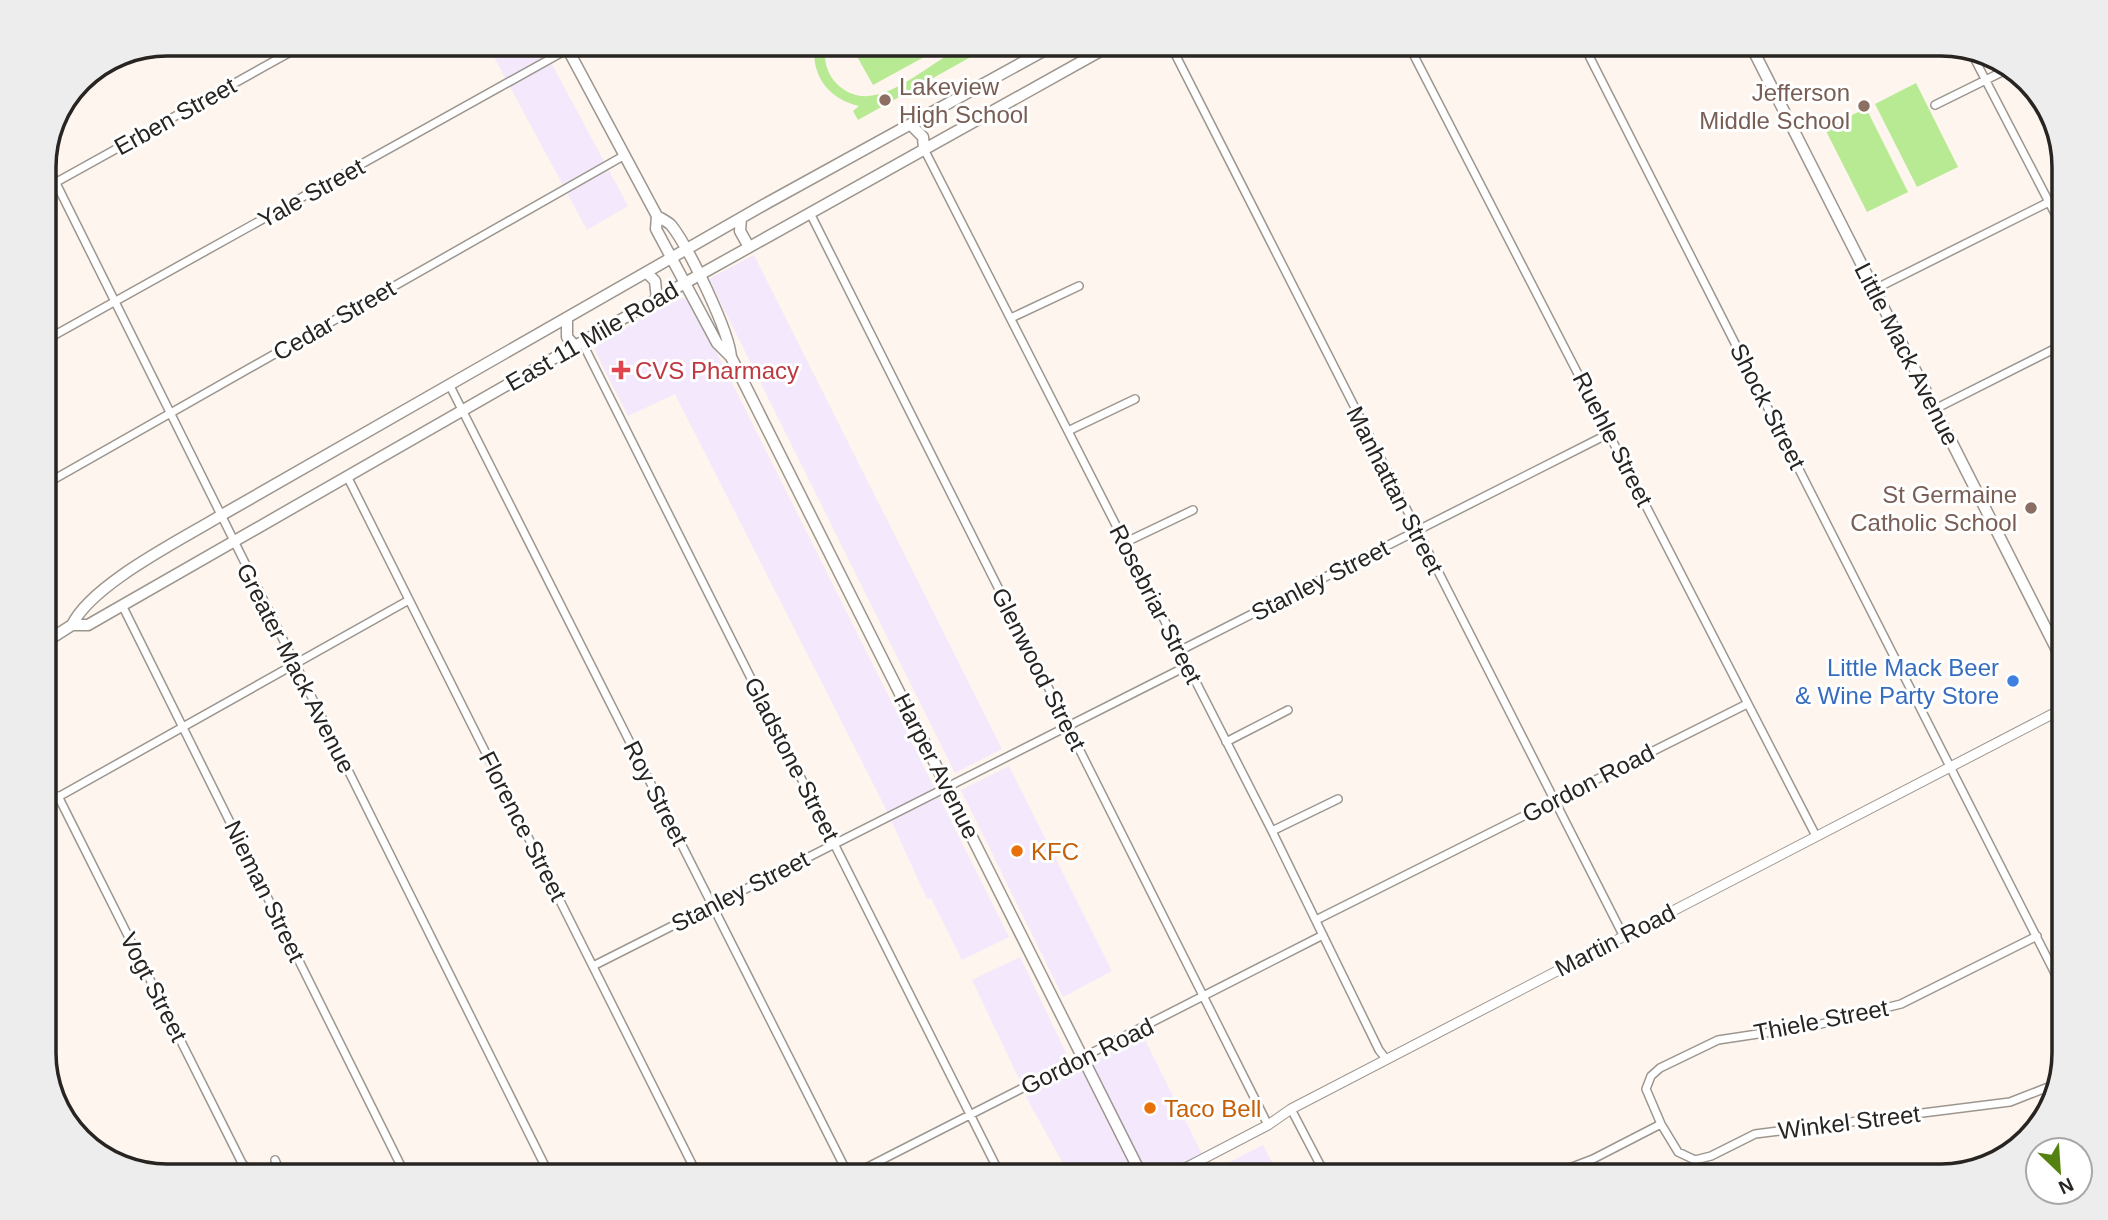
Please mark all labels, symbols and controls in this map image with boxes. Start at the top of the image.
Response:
street label: Erben Street [110,71,241,160]
place label: Lakeview High School [899,73,1028,128]
place label: Jefferson Middle School [1699,79,1850,134]
marker: Lakeview High School [877,92,893,108]
marker: Jefferson Middle School [1856,98,1872,114]
street label: Yale Street [253,153,369,233]
street label: Little Mack Avenue [1849,258,1965,450]
street label: Cedar Street [268,274,400,366]
street label: East 11 Mile Road [501,276,683,396]
street label: Shock Street [1725,339,1811,474]
place label: CVS Pharmacy [635,357,799,384]
marker: CVS Pharmacy [613,362,629,378]
street label: Ruehle Street [1568,367,1658,511]
street label: Manhattan Street [1341,402,1449,578]
place label: St Germaine Catholic School [1850,481,2017,536]
marker: St Germaine Catholic School [2023,500,2039,516]
street label: Rosebriar Street [1104,520,1208,688]
street label: Stanley Street [1247,534,1394,626]
street label: Greater Mack Avenue [231,559,361,777]
street label: Glenwood Street [986,583,1092,755]
place label: Little Mack Beer & Wine Party Store [1795,654,1999,709]
street label: Gladstone Street [739,673,845,846]
marker: Little Mack Beer & Wine Party Store [2005,673,2021,689]
street label: Harper Avenue [889,689,985,843]
street label: Roy Street [618,736,694,850]
street label: Gordon Road [1518,738,1658,828]
street label: Florence Street [474,747,572,906]
street label: Nieman Street [219,816,311,966]
place label: KFC [1031,838,1079,865]
marker: KFC [1009,843,1025,859]
street label: Stanley Street [667,845,814,937]
street label: Martin Road [1551,898,1679,982]
street label: Vogt Street [115,928,193,1046]
street label: Thiele Street [1752,994,1891,1046]
street label: Gordon Road [1016,1012,1158,1100]
place label: Taco Bell [1164,1095,1261,1122]
marker: Taco Bell [1142,1100,1158,1116]
street label: Winkel Street [1777,1100,1922,1144]
north arrow [2024,1136,2094,1206]
text: N [2055,1174,2077,1198]

